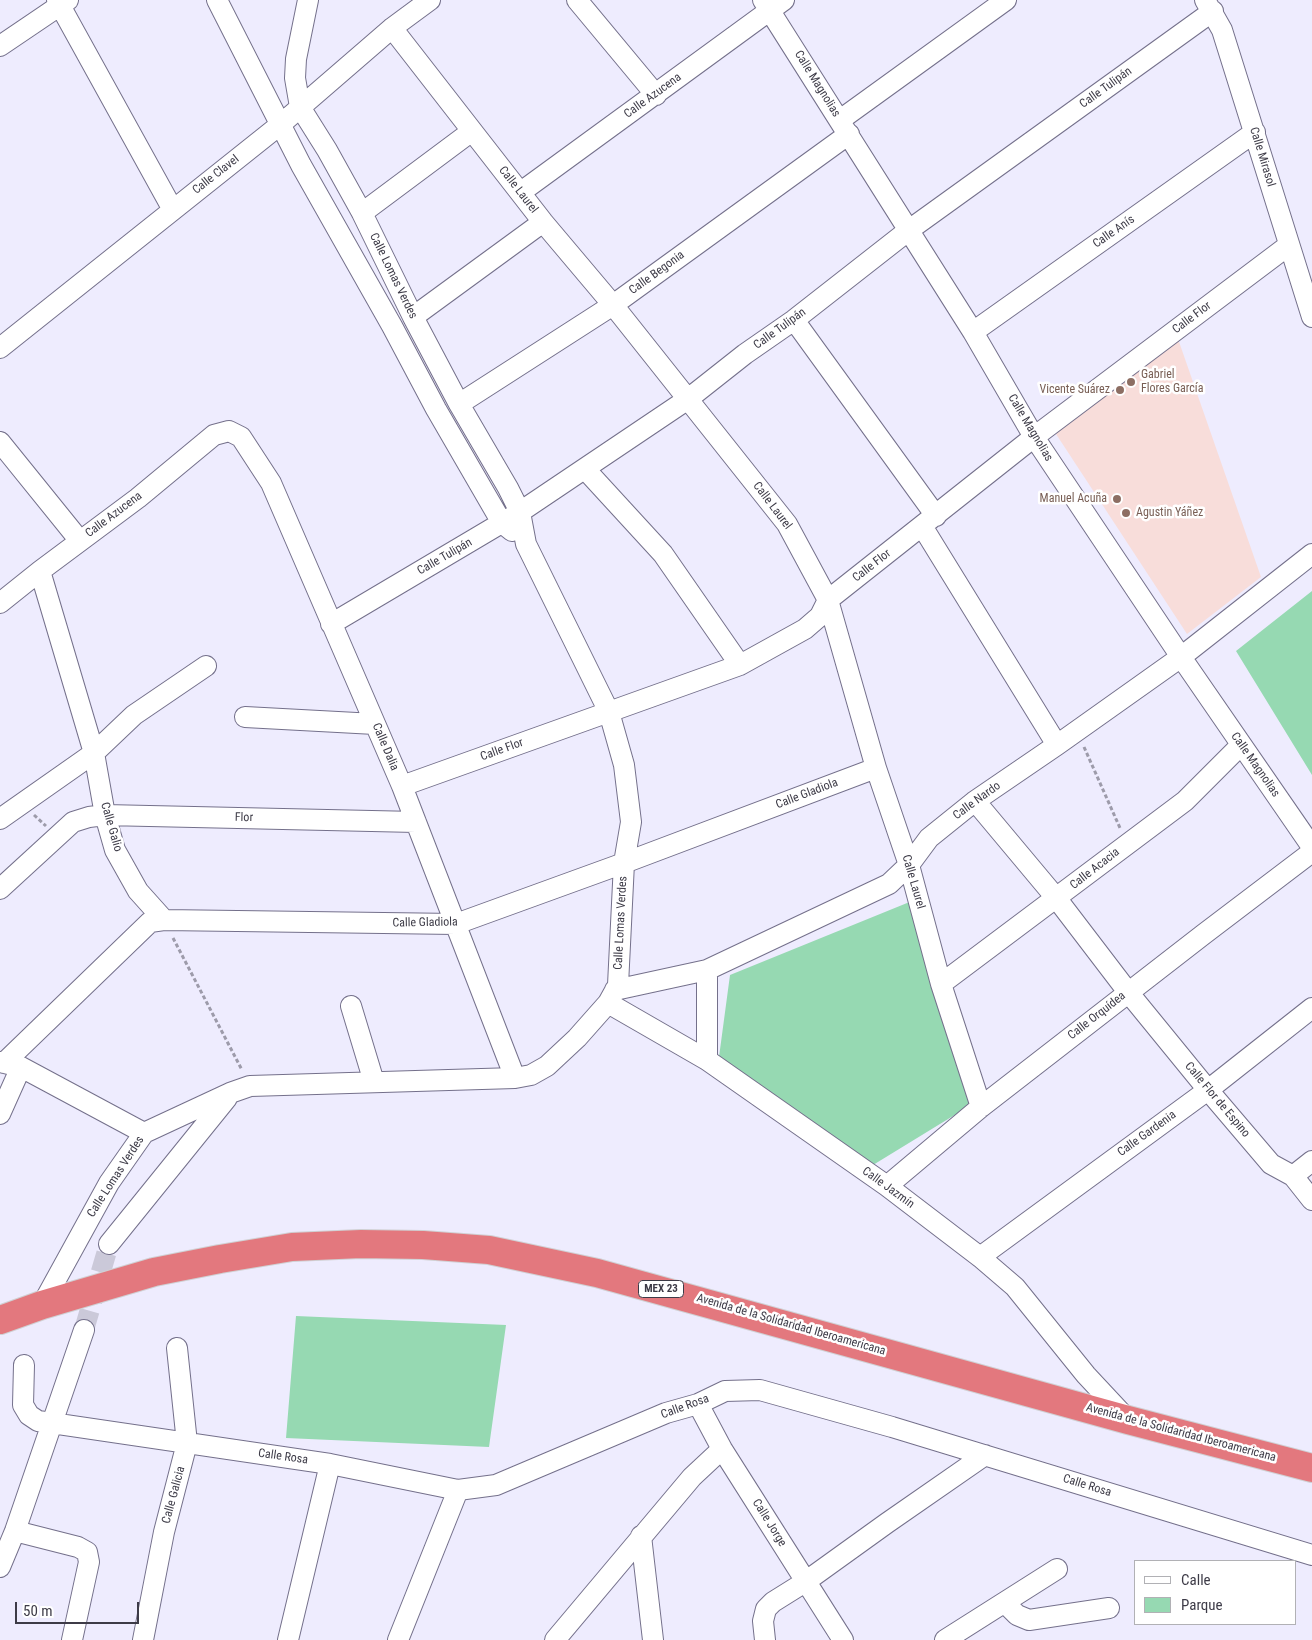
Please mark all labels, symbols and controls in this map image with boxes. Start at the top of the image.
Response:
street label: Calle Magnolias [791,48,843,120]
street label: Calle Tulipán [1077,64,1135,112]
street label: Calle Azucena [622,70,684,122]
street label: Calle Mirasol [1246,125,1278,189]
street label: Calle Clavel [190,152,242,198]
street label: Calle Laurel [495,164,541,216]
street label: Calle Anís [1090,212,1138,252]
street label: Calle Lomas Verdes [366,231,420,321]
street label: Calle Begonia [627,248,687,298]
street label: Calle Flor [1170,299,1214,337]
street label: Calle Tulipán [751,305,809,353]
place label: Gabriel Flores García [1141,368,1203,396]
marker: Gabriel Flores García [1125,376,1137,388]
place label: Vicente Suárez [1039,383,1110,397]
marker: Vicente Suárez [1114,384,1126,396]
street label: Calle Magnolias [1004,392,1056,464]
street label: Calle Laurel [750,479,794,533]
street label: Calle Azucena [83,489,145,541]
place label: Manuel Acuña [1040,492,1107,506]
marker: Manuel Acuña [1111,493,1123,505]
place label: Agustin Yáñez [1136,506,1203,520]
marker: Agustin Yáñez [1120,507,1132,519]
street label: Calle Tulipán [415,536,475,578]
street label: Calle Flor [850,547,894,585]
street label: Calle Dalia [369,721,401,773]
street label: Calle Magnolias [1227,730,1283,800]
street label: Calle Flor [479,736,525,764]
street label: Calle Gladiola [774,776,840,812]
street label: Calle Nardo [950,779,1004,823]
street label: Calle Galio [97,801,125,853]
street label: Flor [235,811,253,825]
street label: Calle Acacia [1067,845,1123,893]
street label: Calle Laurel [898,853,928,911]
street label: Calle Lomas Verdes [611,876,631,970]
street label: Calle Gladiola [392,915,458,931]
street label: Calle Orquídea [1065,989,1129,1043]
street label: Calle Flor de Espino [1181,1059,1253,1141]
street label: Calle Gardenia [1115,1108,1179,1160]
street label: Calle Lomas Verdes [84,1134,148,1220]
street label: Calle Jazmín [859,1164,917,1212]
road number: MEX 23 [638,1280,684,1298]
street label: Avenida de la Solidaridad Iberoamericana [695,1291,887,1359]
street label: Calle Rosa [659,1392,711,1422]
street label: Avenida de la Solidaridad Iberoamericana [1084,1401,1278,1465]
street label: Calle Rosa [257,1446,309,1468]
street label: Calle Galicia [159,1465,189,1525]
street label: Calle Rosa [1061,1472,1113,1500]
street label: Calle Jorge [749,1497,789,1549]
legend [1134,1560,1297,1625]
text: Calle [1181,1571,1211,1589]
scale bar [18,1592,141,1624]
text: Parque [1181,1596,1223,1614]
text: 50 m [23,1602,53,1620]

